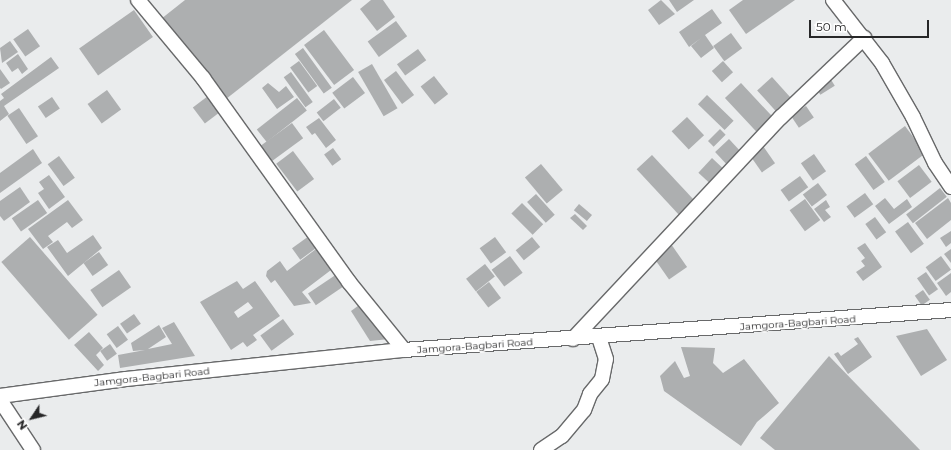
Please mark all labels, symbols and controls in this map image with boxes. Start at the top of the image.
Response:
scale bar [811,12,931,38]
text: 50 m [816,19,847,34]
street label: Jamgora-Bagbari Road [740,313,856,333]
street label: Jamgora-Bagbari Road [417,336,533,356]
street label: Jamgora-Bagbari Road [94,365,210,389]
north arrow [12,398,52,438]
text: N [14,417,30,433]

